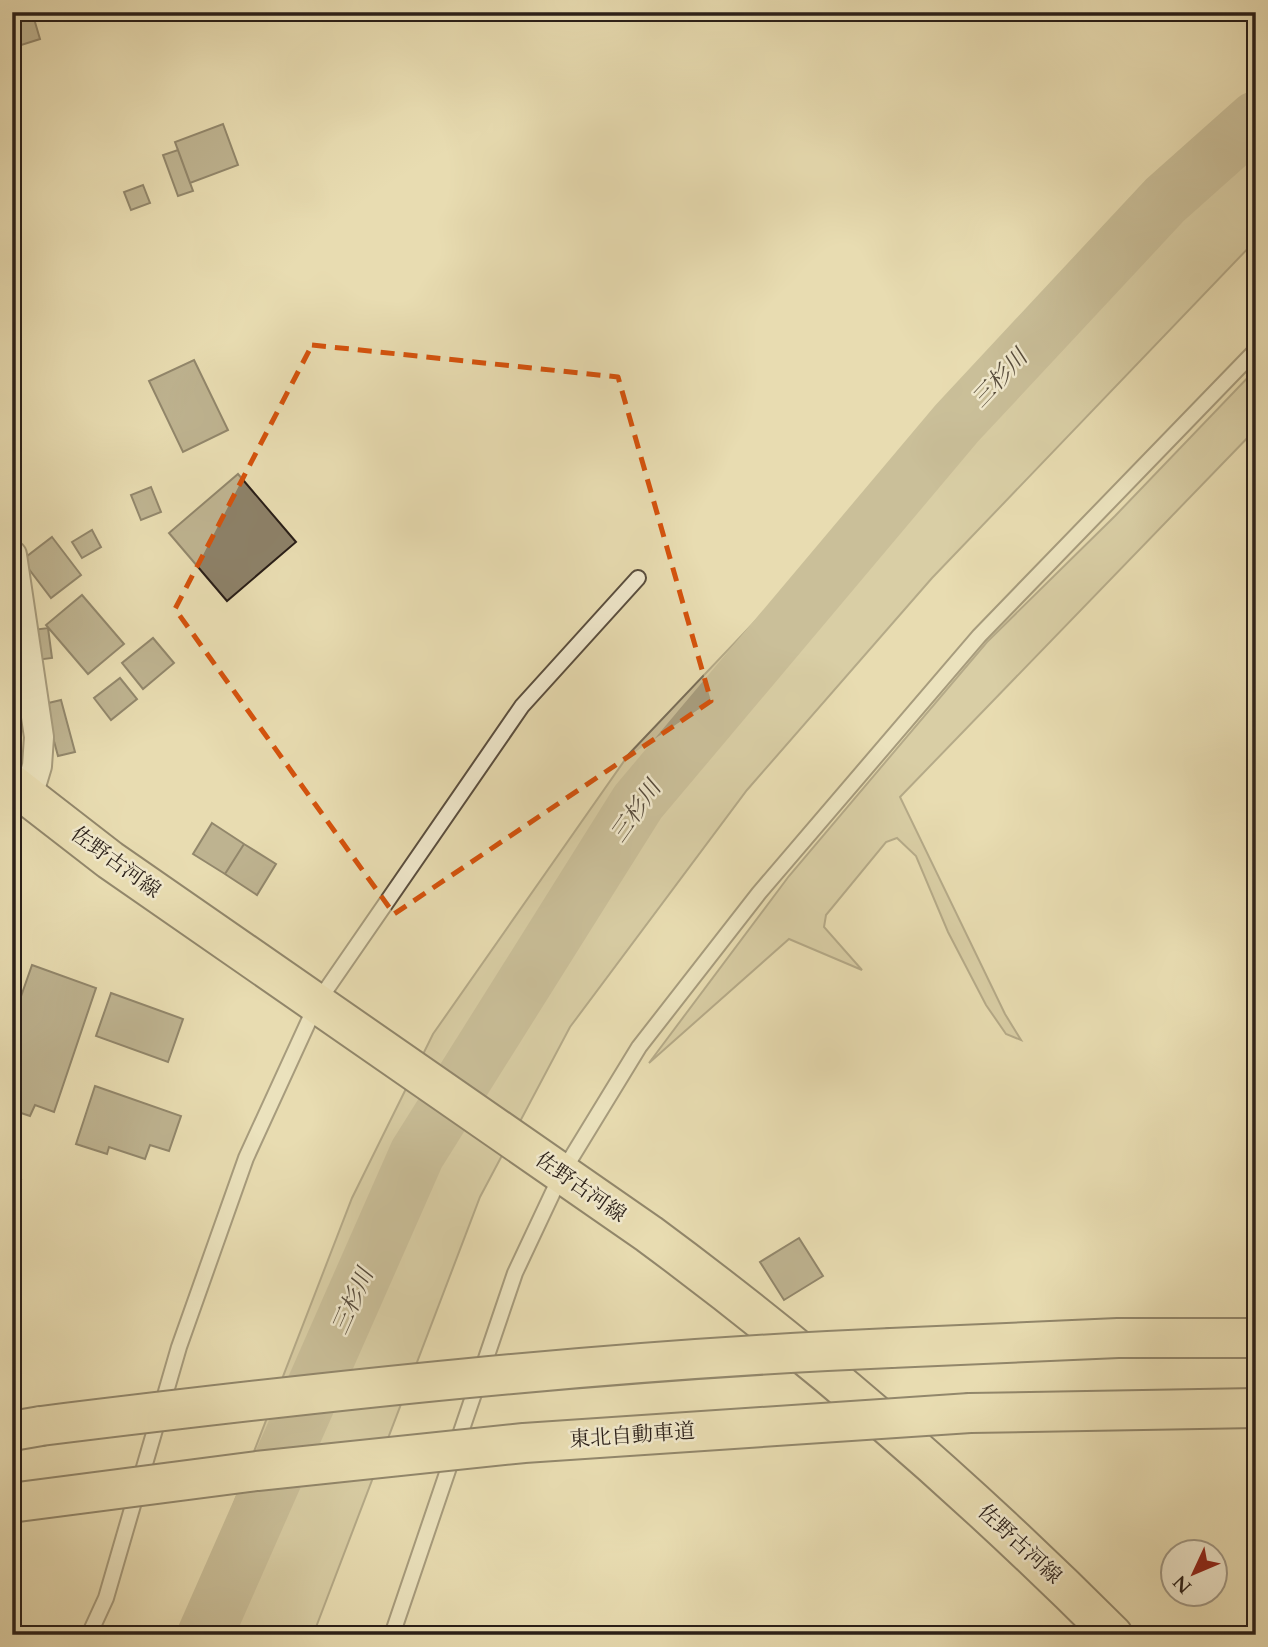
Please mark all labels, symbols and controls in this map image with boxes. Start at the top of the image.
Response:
water label: 三杉川 [965,340,1036,414]
water label: 三杉川 [603,772,670,848]
street label: 佐野古河線 [65,820,167,905]
street label: 佐野古河線 [529,1145,632,1229]
water label: 三杉川 [324,1261,382,1339]
street label: 東北自動車道 [568,1417,696,1454]
street label: 佐野古河線 [971,1498,1068,1591]
north arrow [1160,1538,1230,1608]
text: N [1167,1569,1198,1599]

